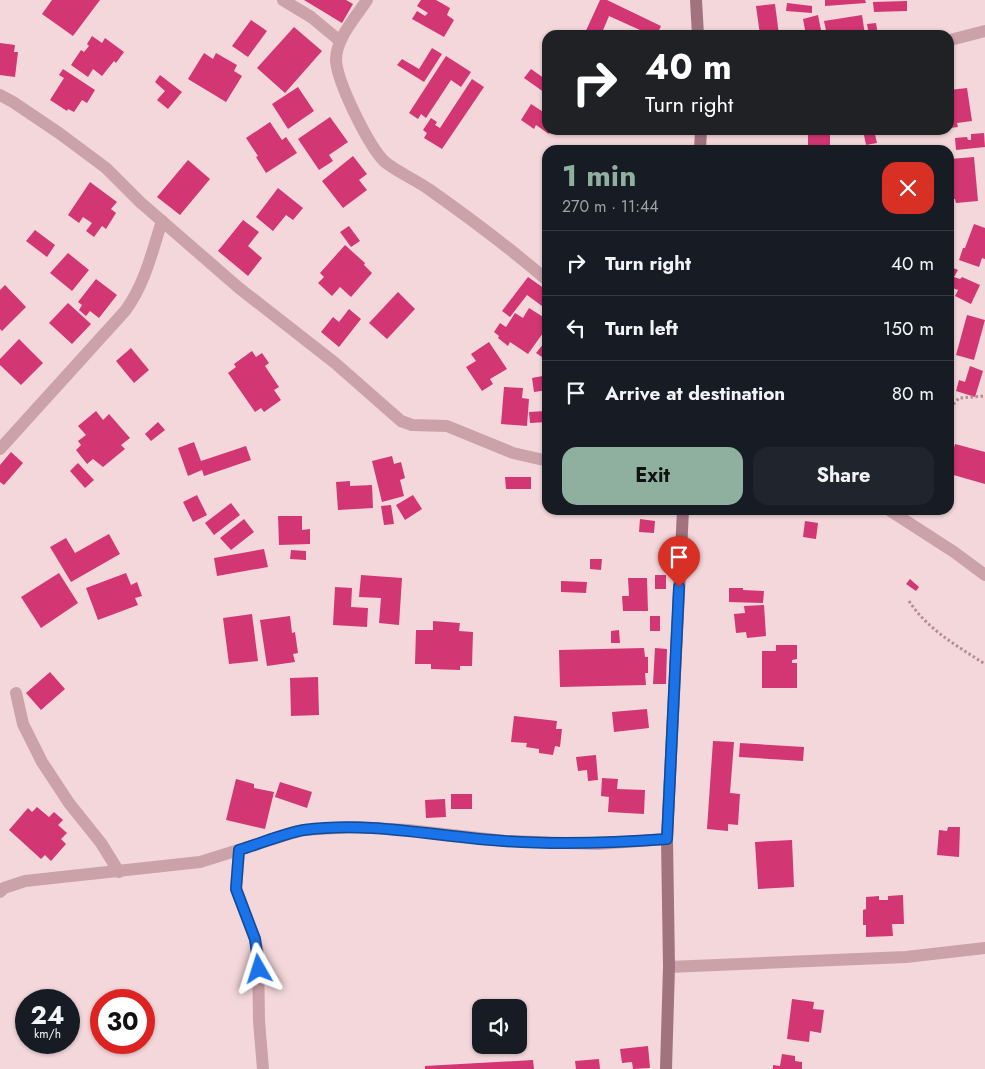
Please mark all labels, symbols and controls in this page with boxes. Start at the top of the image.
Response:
text: 40 m [645,42,732,92]
icon: right [562,50,627,115]
text: Turn right [645,88,733,120]
text: 1 min [562,154,636,197]
button: close [882,162,934,214]
text: 270 m · 11:44 [562,195,659,218]
icon: right [562,249,590,277]
text: Turn right [605,250,691,277]
text: 40 m [891,250,934,277]
icon: left [562,314,590,342]
text: Turn left [605,315,678,342]
text: 150 m [883,315,934,342]
icon: arrive [562,379,590,407]
text: Arrive at destination [605,380,785,407]
text: 80 m [892,380,934,407]
button: Exit [562,447,743,505]
button: Share [753,447,934,505]
pin [658,536,700,587]
icon: arrive [665,543,693,571]
position arrow [232,942,284,994]
speed limit sign: 30 [90,989,155,1054]
text: 24 [31,997,64,1033]
map controls [472,999,527,1054]
button: sound [472,999,527,1054]
text: km/h [34,1025,61,1043]

